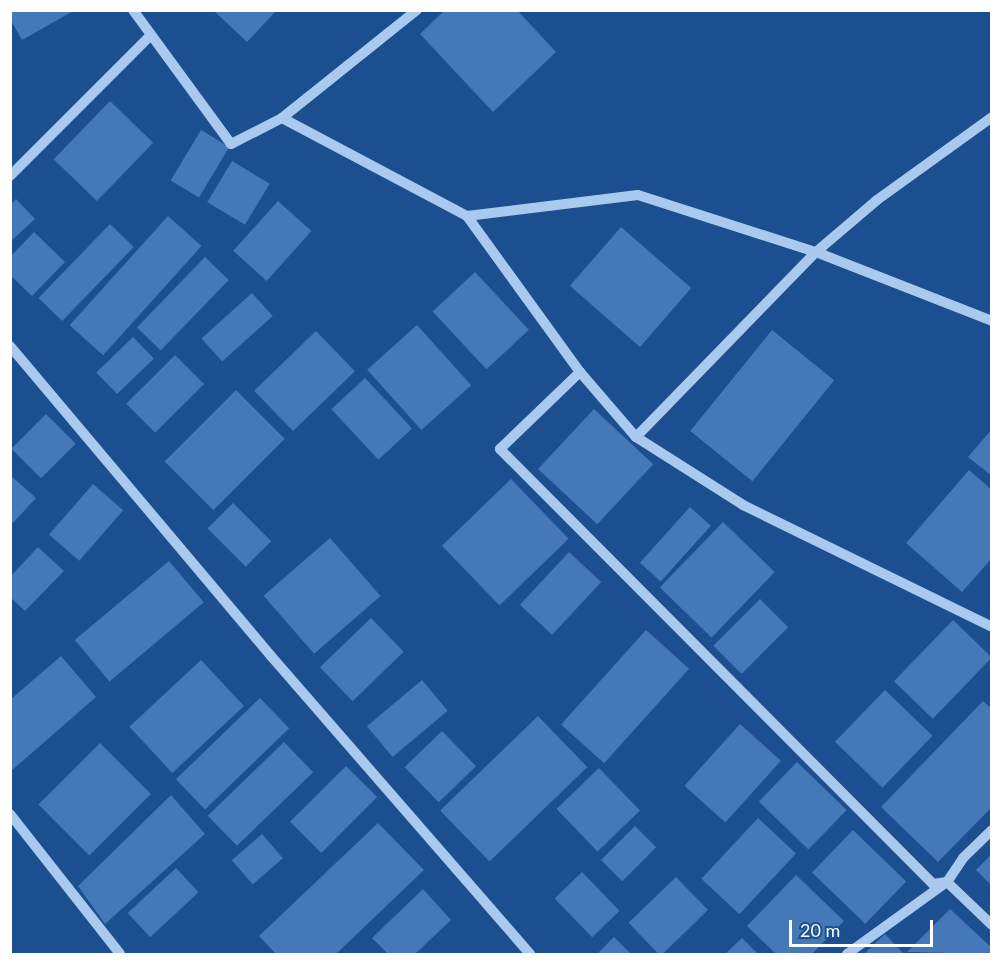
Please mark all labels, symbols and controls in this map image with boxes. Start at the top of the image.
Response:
scale bar [792,908,936,946]
text: 20 m [800,919,840,941]

